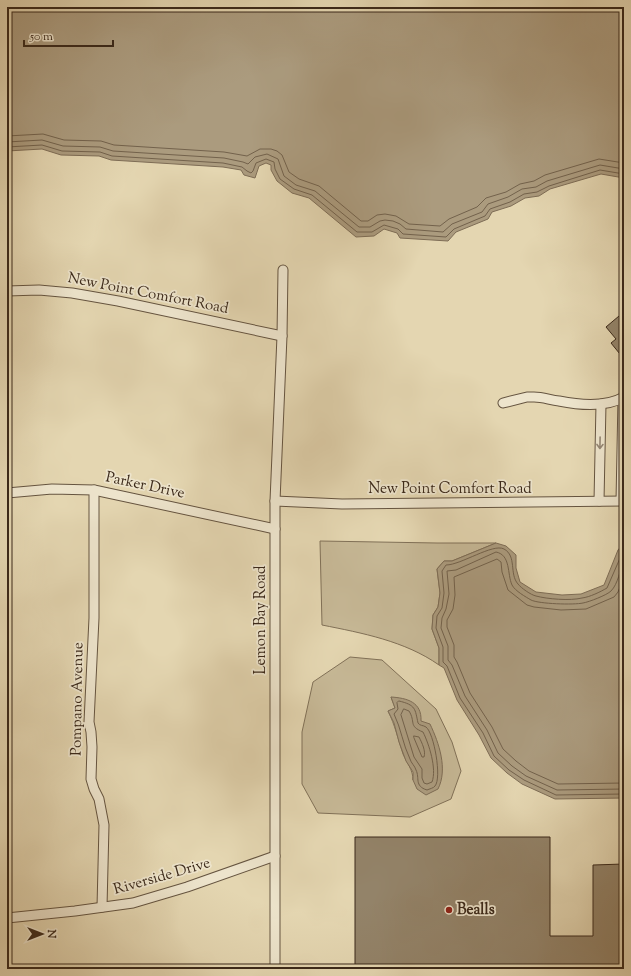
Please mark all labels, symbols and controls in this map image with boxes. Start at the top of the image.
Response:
scale bar [24,22,113,48]
text: 50 m [29,28,53,46]
street label: New Point Comfort Road [66,268,231,320]
one-way arrow [596,436,604,449]
street label: Parker Drive [104,467,186,505]
street label: New Point Comfort Road [368,479,532,500]
street label: Lemon Bay Road [251,565,272,675]
street label: Pompano Avenue [67,642,89,756]
street label: Riverside Drive [111,853,213,901]
place label: Bealls [457,900,495,921]
marker: Bealls [444,905,454,915]
north arrow [22,914,62,954]
text: N [43,929,59,939]

